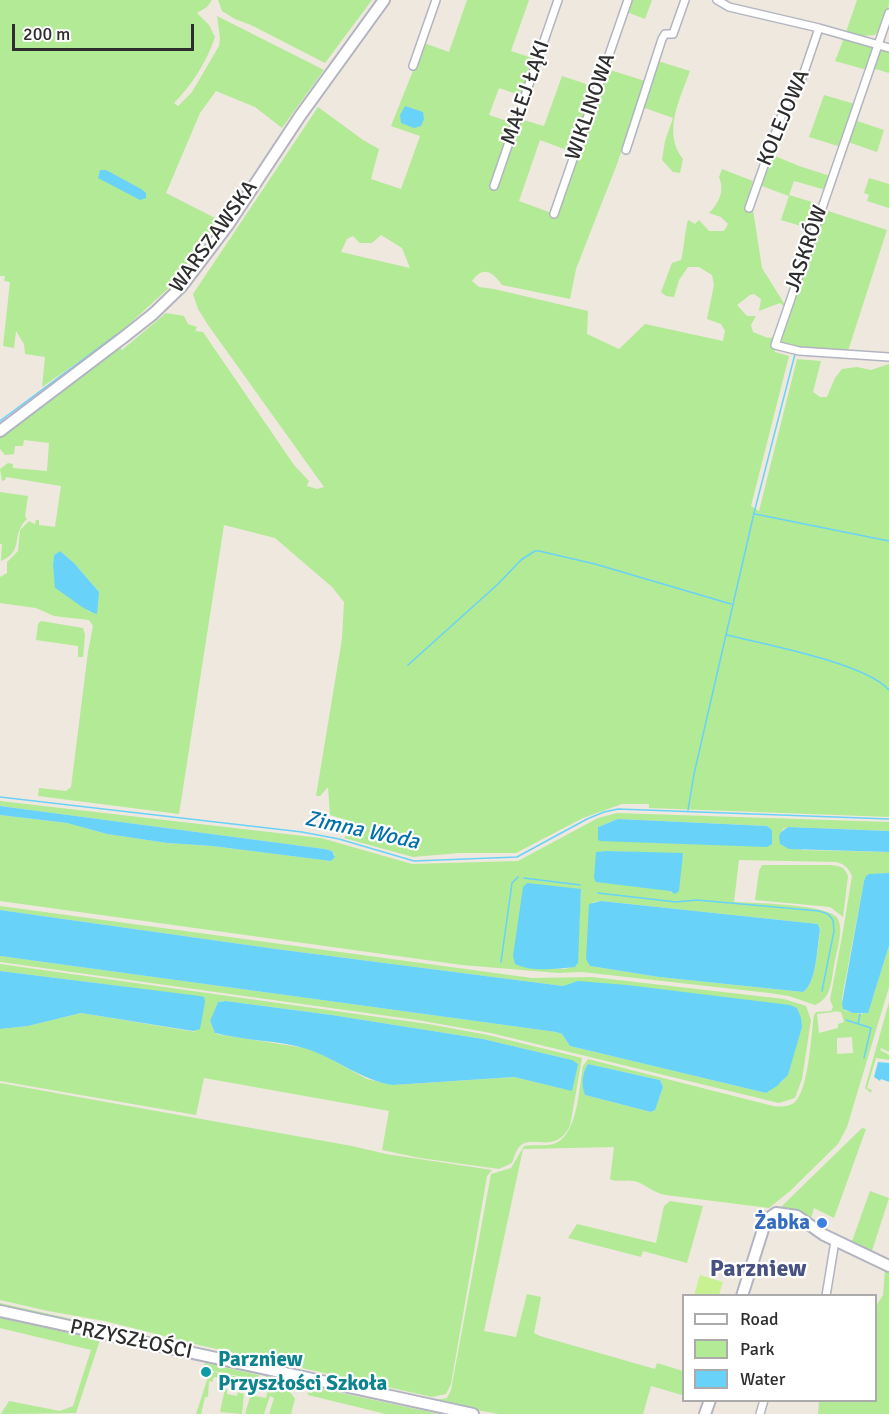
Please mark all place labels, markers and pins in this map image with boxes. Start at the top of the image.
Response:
place label: Żabka [754,1210,810,1236]
marker: Żabka [815,1216,829,1230]
place label: Parzniew Przyszłości Szkoła [218,1347,387,1397]
marker: Parzniew Przyszłości Szkoła [199,1365,213,1379]

